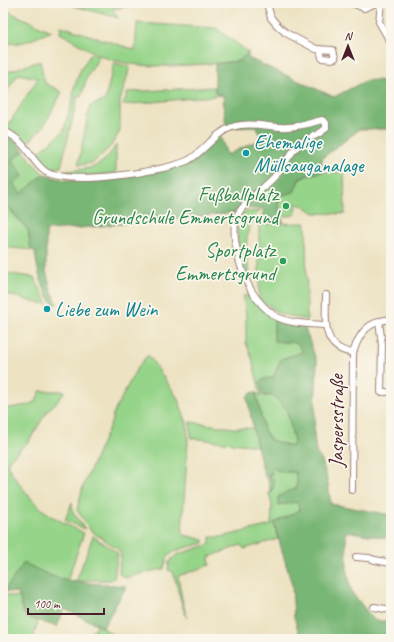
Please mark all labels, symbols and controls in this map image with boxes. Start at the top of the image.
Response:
north arrow [328,26,368,66]
text: N [345,29,354,43]
place label: Ehemalige Müllsauganalage [254,130,365,178]
marker: Ehemalige Müllsauganalage [241,148,251,158]
place label: Fußballplatz Grundschule Emmertsgrund [92,182,281,230]
marker: Fußballplatz Grundschule Emmertsgrund [281,201,291,211]
place label: Sportplatz Emmertsgrund [175,238,278,286]
marker: Sportplatz Emmertsgrund [278,256,288,266]
place label: Liebe zum Wein [55,297,158,322]
marker: Liebe zum Wein [42,304,52,314]
street label: Jaspersstraße [324,373,349,468]
scale bar [28,590,104,616]
text: 100 m [34,596,61,612]

